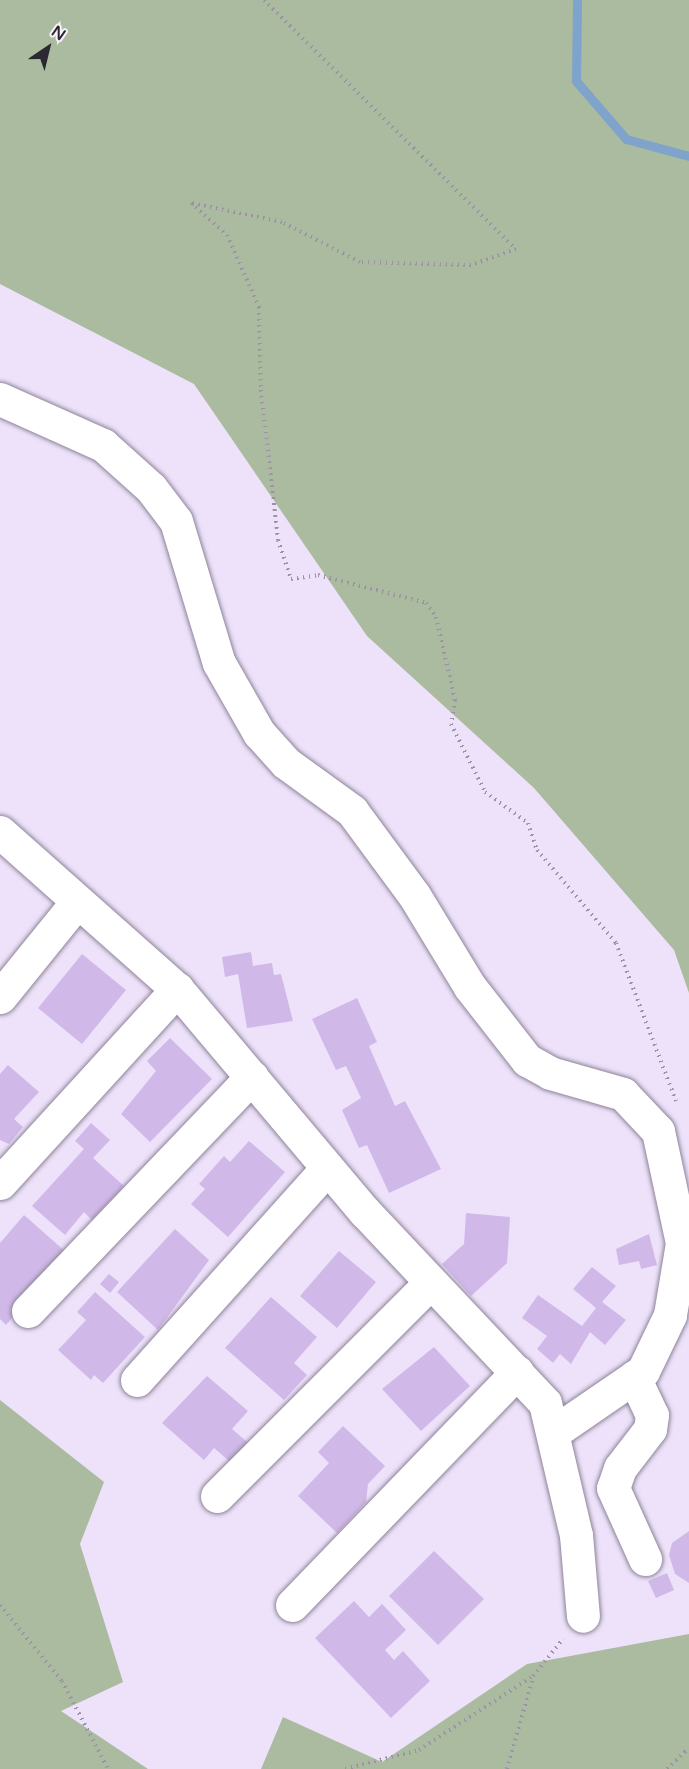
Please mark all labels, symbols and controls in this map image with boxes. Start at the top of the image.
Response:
north arrow [18,18,78,78]
text: N [47,21,69,45]

